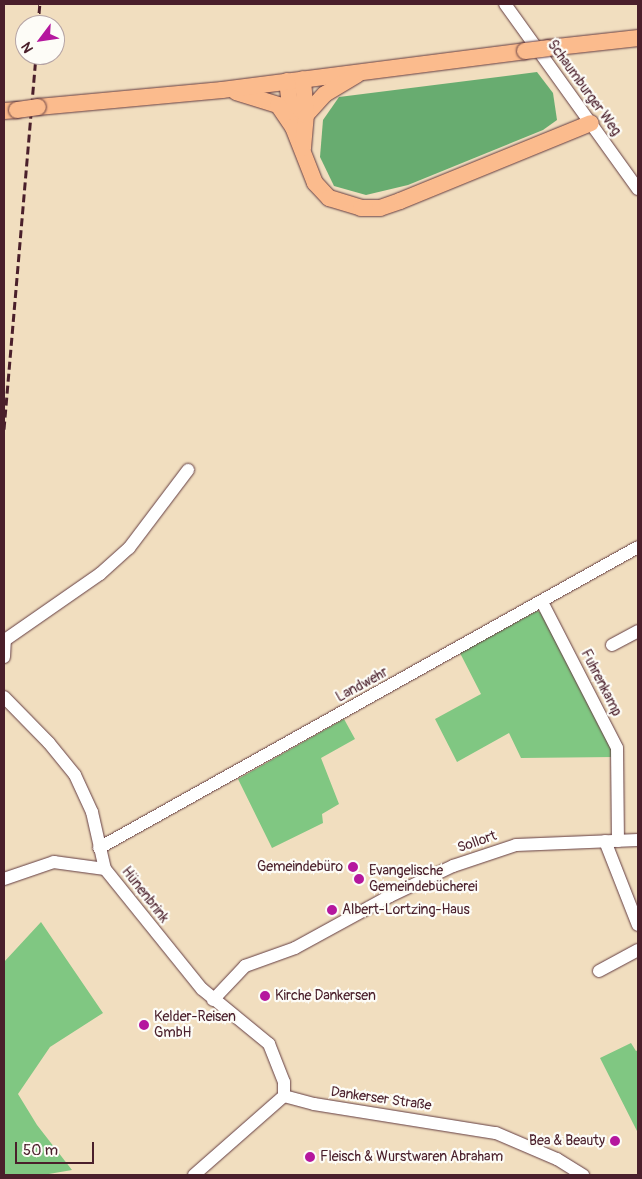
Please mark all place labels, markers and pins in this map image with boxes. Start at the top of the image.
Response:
place label: Gemeindebüro [257,859,343,875]
marker: Gemeindebüro [347,861,359,873]
place label: Evangelische Gemeindebücherei [369,863,477,896]
marker: Evangelische Gemeindebücherei [353,873,365,885]
place label: Albert-Lortzing-Haus [342,902,470,918]
marker: Albert-Lortzing-Haus [326,904,338,916]
place label: Kirche Dankersen [275,988,376,1004]
marker: Kirche Dankersen [259,990,271,1002]
place label: Kelder-Reisen GmbH [154,1009,236,1042]
marker: Kelder-Reisen GmbH [138,1019,150,1031]
place label: Bea & Beauty [529,1133,605,1149]
marker: Bea & Beauty [609,1135,621,1147]
place label: Fleisch & Wurstwaren Abraham [320,1149,503,1165]
marker: Fleisch & Wurstwaren Abraham [304,1151,316,1163]

